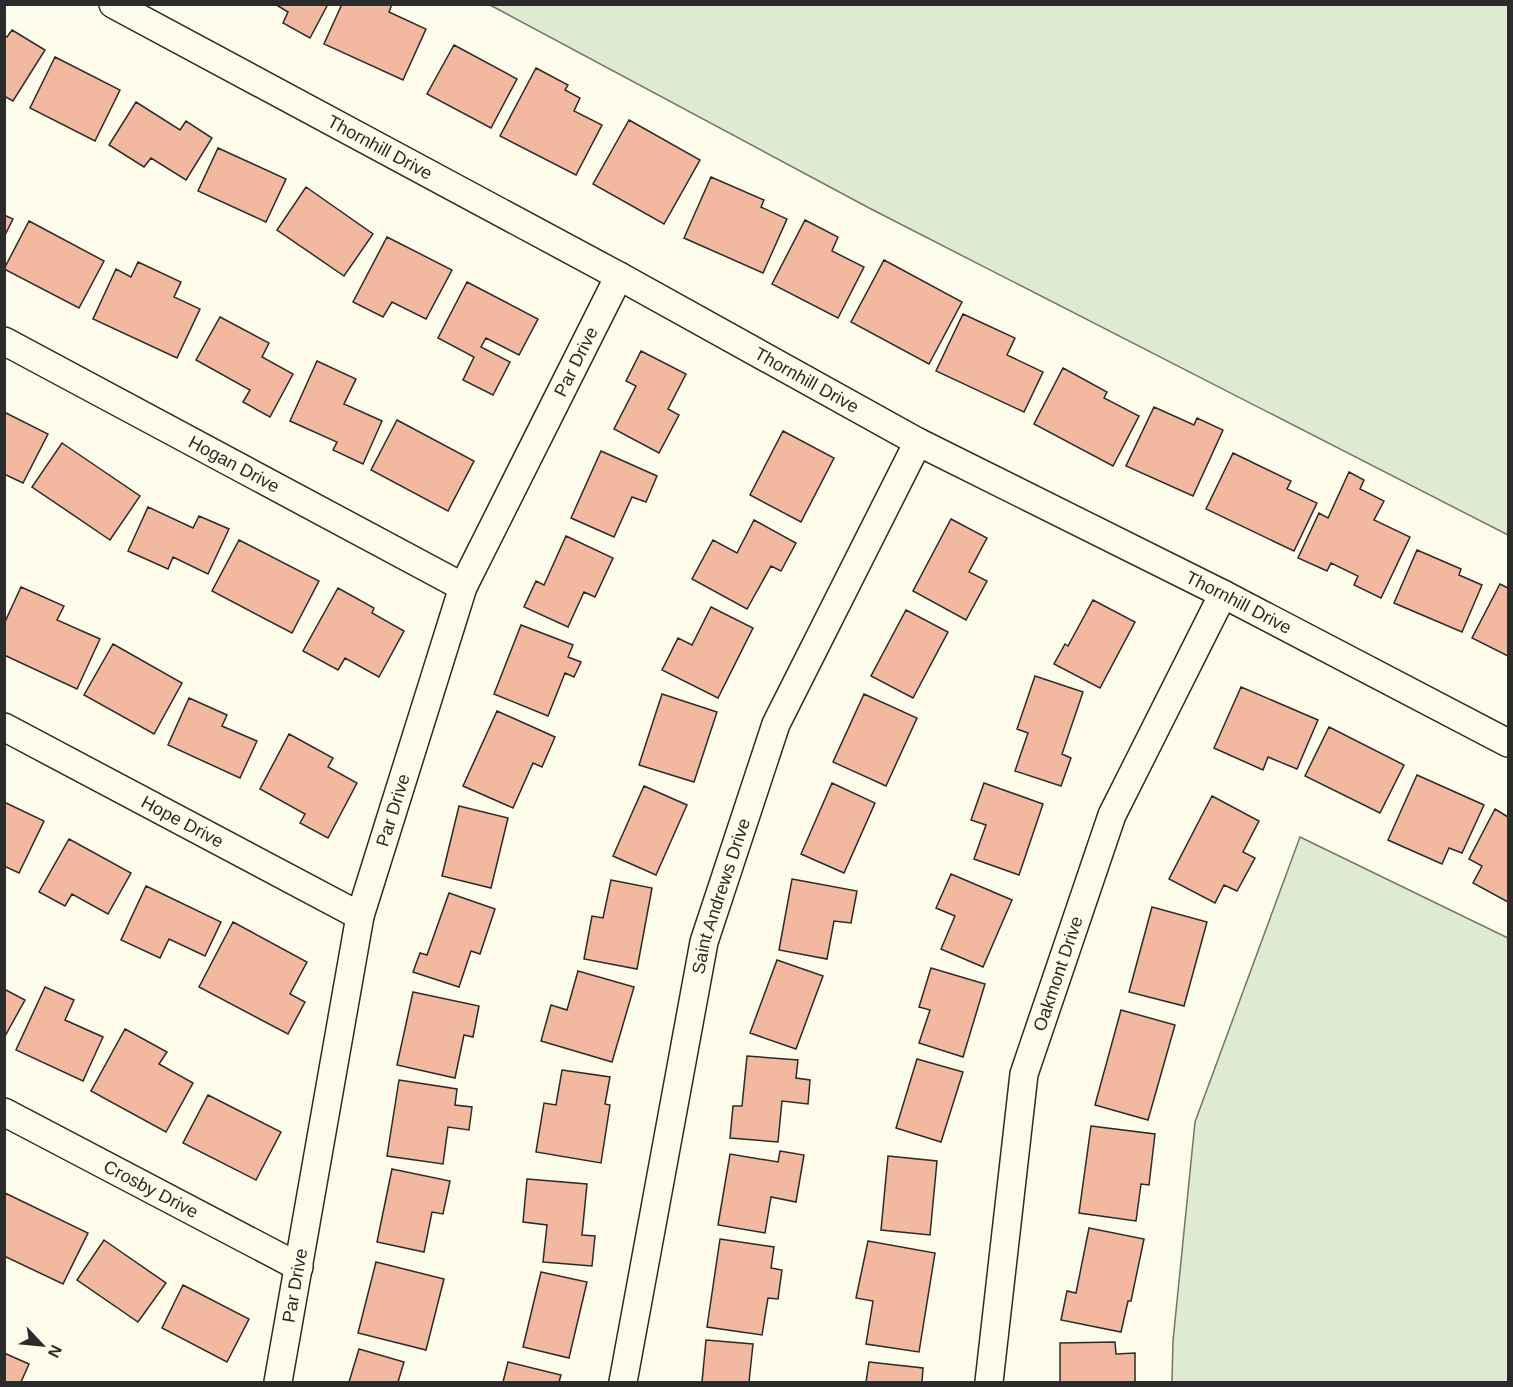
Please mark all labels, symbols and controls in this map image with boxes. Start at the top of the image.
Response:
street label: Thornhill Drive [324,111,436,184]
street label: Par Drive [550,324,602,400]
street label: Thornhill Drive [751,343,862,417]
street label: Hogan Drive [185,432,283,497]
street label: Thornhill Drive [1182,567,1295,638]
street label: Par Drive [372,771,414,849]
street label: Hope Drive [138,792,227,852]
street label: Saint Andrews Drive [688,816,754,976]
street label: Oakmont Drive [1029,914,1087,1034]
street label: Crosby Drive [100,1156,202,1222]
street label: Par Drive [279,1247,311,1324]
north arrow [12,1315,72,1375]
text: N [45,1342,65,1360]

